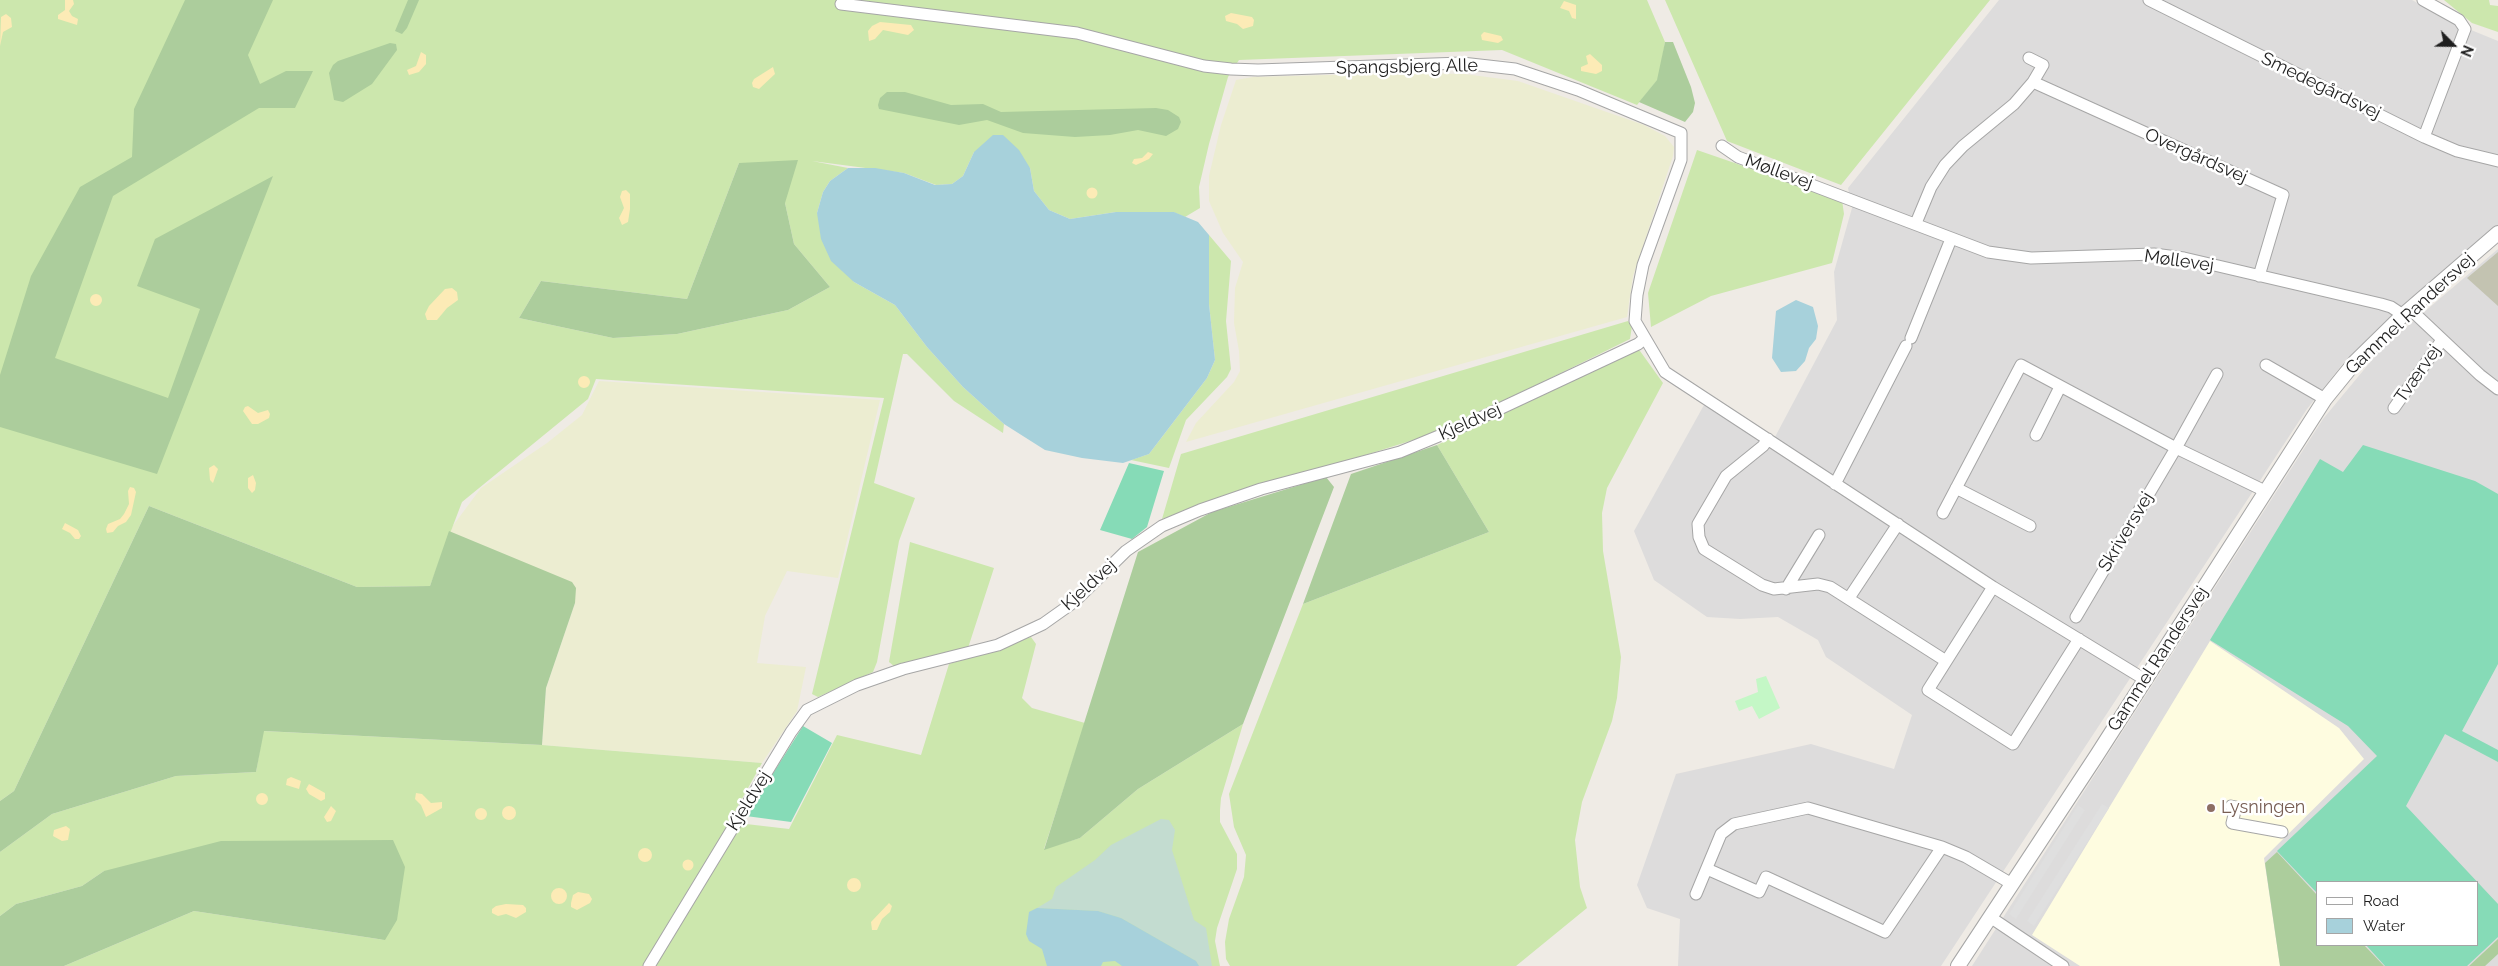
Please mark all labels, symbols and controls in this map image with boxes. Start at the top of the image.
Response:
north arrow [2428,20,2478,70]
text: N [2457,43,2476,59]
street label: Smedegårdsvej [2258,48,2384,124]
street label: Spangsbjerg Alle [1336,55,1478,79]
street label: Overgårdsvej [2141,124,2251,188]
street label: Møllevej [1742,150,1816,194]
street label: Møllevej [2143,245,2215,277]
street label: Gammel Randersvej [2341,249,2479,379]
street label: Tværvej [2390,341,2446,407]
street label: Kjeldvej [1435,399,1505,445]
street label: Skriversvej [2094,488,2158,576]
street label: Kjeldvej [1057,555,1121,615]
street label: Gammel Randersvej [2103,583,2213,735]
street label: Kjeldvej [722,767,776,835]
place label: Lysningen [2221,797,2305,819]
marker: Lysningen [2205,802,2217,814]
legend [2316,881,2478,946]
text: Road [2363,892,2399,910]
text: Water [2363,917,2405,935]

